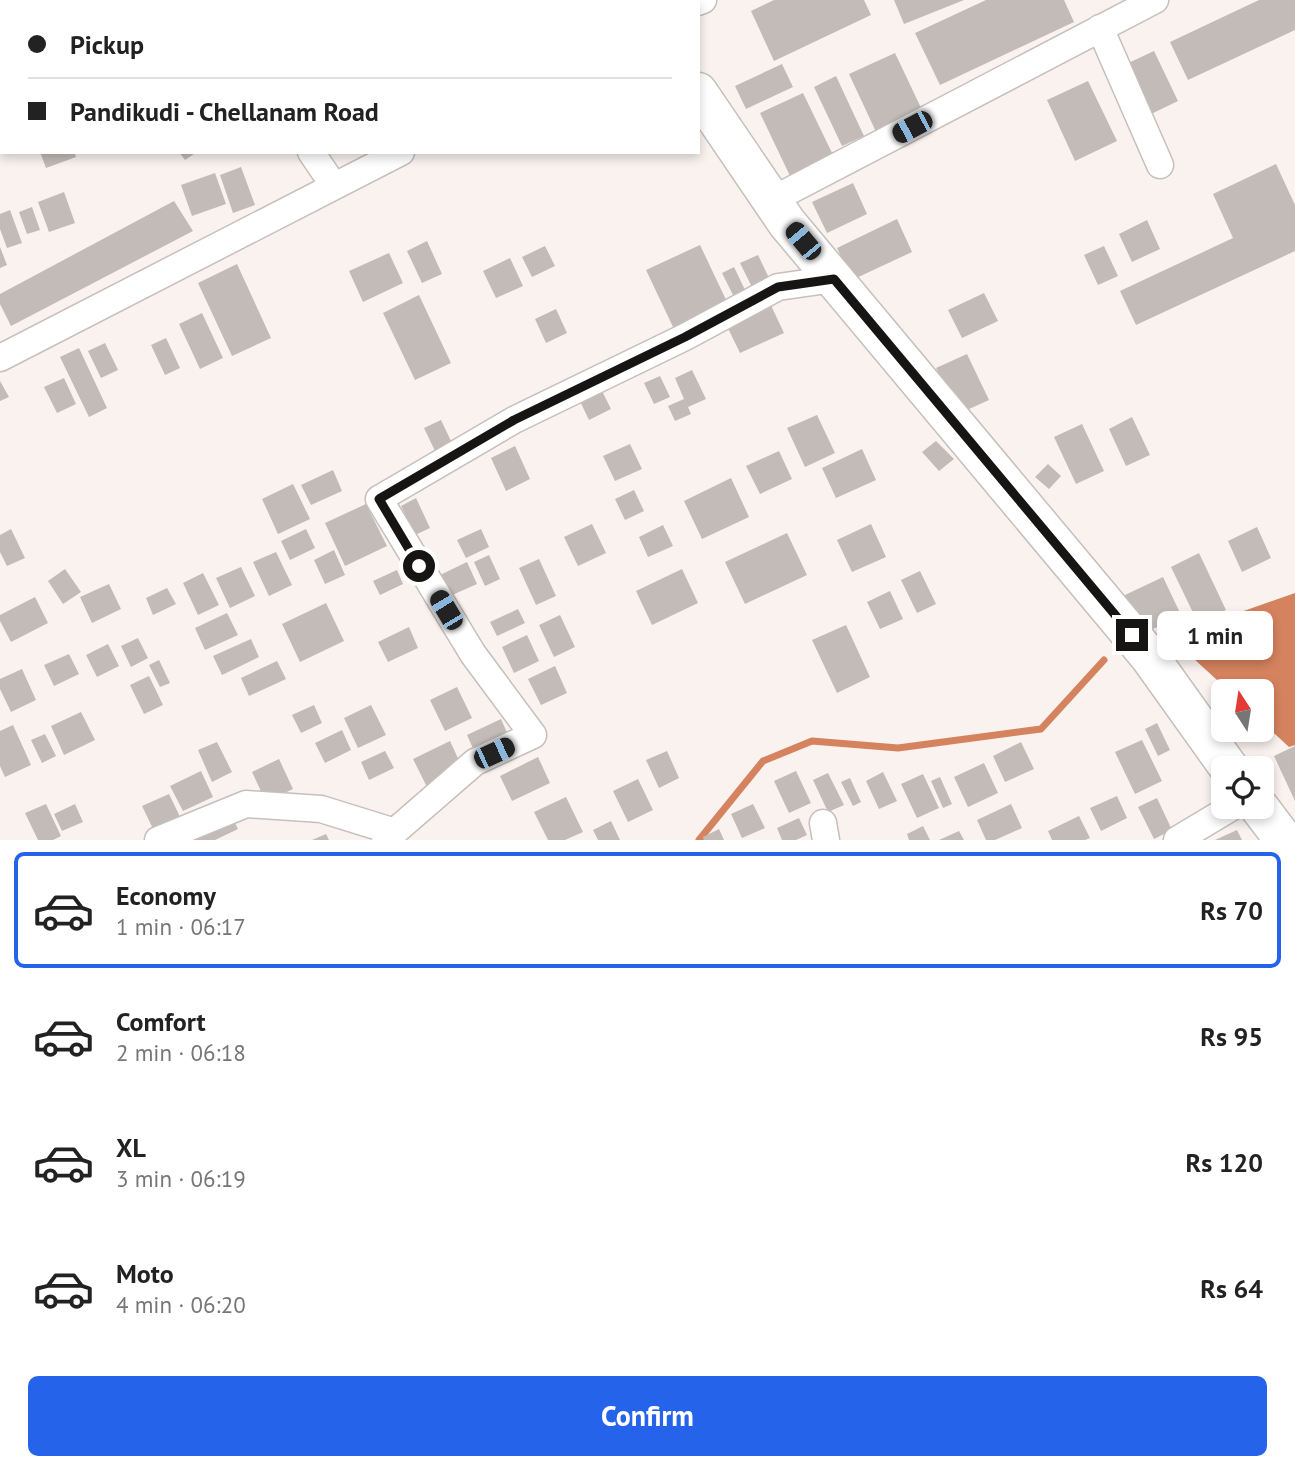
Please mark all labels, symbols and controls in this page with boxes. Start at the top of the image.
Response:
text: Pickup [70,28,144,61]
text: Pandikudi - Chellanam Road [70,95,379,128]
car [889,108,936,146]
car [782,218,825,264]
route start [403,550,435,582]
car [427,587,466,633]
callout: 1 min [1156,610,1272,660]
route end [1116,619,1148,651]
text: 1 min [1187,621,1243,650]
north arrow [1211,679,1274,742]
map controls [1211,679,1274,819]
car [471,735,518,771]
button: locate [1211,756,1274,819]
icon: car [32,879,95,942]
text: Economy [116,879,216,912]
text: Rs 70 [1200,894,1263,927]
text: 1 min · 06:17 [116,912,246,941]
icon: car [32,1005,95,1068]
text: Comfort [116,1005,206,1038]
text: Rs 95 [1200,1020,1263,1053]
text: 2 min · 06:18 [116,1038,246,1067]
icon: car [32,1131,95,1194]
text: XL [116,1131,146,1164]
text: Rs 120 [1186,1146,1263,1179]
text: 3 min · 06:19 [116,1164,246,1193]
icon: car [32,1257,95,1320]
text: Moto [116,1257,174,1290]
text: Rs 64 [1200,1272,1263,1305]
text: 4 min · 06:20 [116,1290,246,1319]
button: Confirm [28,1376,1267,1456]

